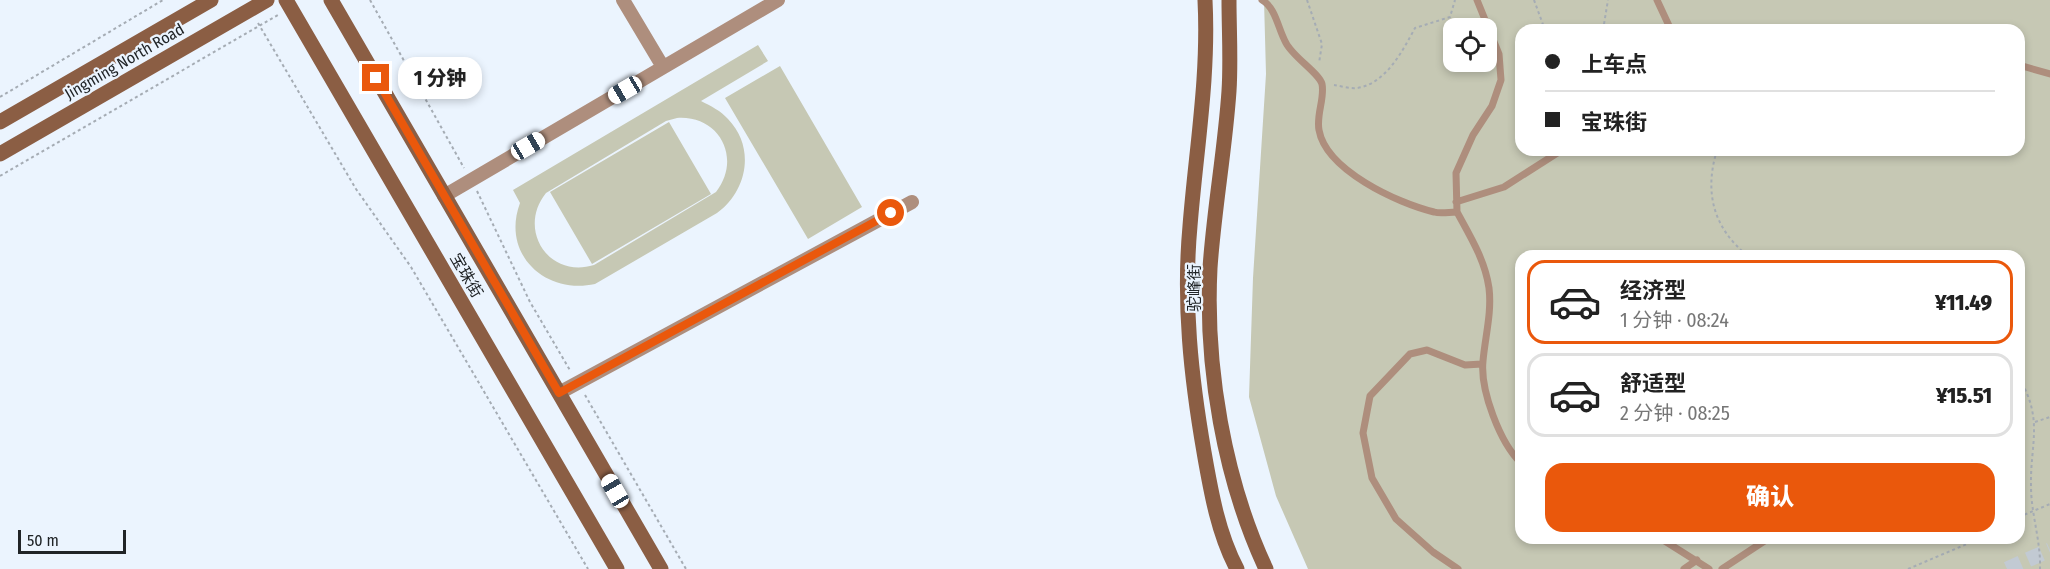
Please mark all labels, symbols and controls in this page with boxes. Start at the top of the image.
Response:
map controls [1443,18,1497,72]
button: locate [1443,18,1497,72]
street label: Jingming North Road [61,20,187,103]
text: 上车点 [1581,51,1647,78]
callout: 1 分钟 [397,57,481,99]
route end [362,64,389,91]
text: 1 分钟 [414,66,466,90]
car [605,73,645,107]
text: 宝珠街 [1581,109,1647,136]
car [508,129,548,163]
route start [877,199,904,226]
street label: 宝珠街 [446,250,487,301]
street label: 驼峰街 [1185,264,1204,312]
icon: car [1548,275,1602,329]
text: 经济型 [1620,277,1686,304]
text: ¥11.49 [1935,289,1992,316]
text: 1 分钟 · 08:24 [1620,308,1729,332]
icon: car [1548,368,1602,422]
text: 舒适型 [1620,370,1686,397]
text: ¥15.51 [1936,382,1992,409]
text: 2 分钟 · 08:25 [1620,401,1730,425]
button: 确认 [1545,463,1995,532]
car [598,471,632,511]
scale bar [18,527,126,554]
text: 50 m [27,531,59,550]

